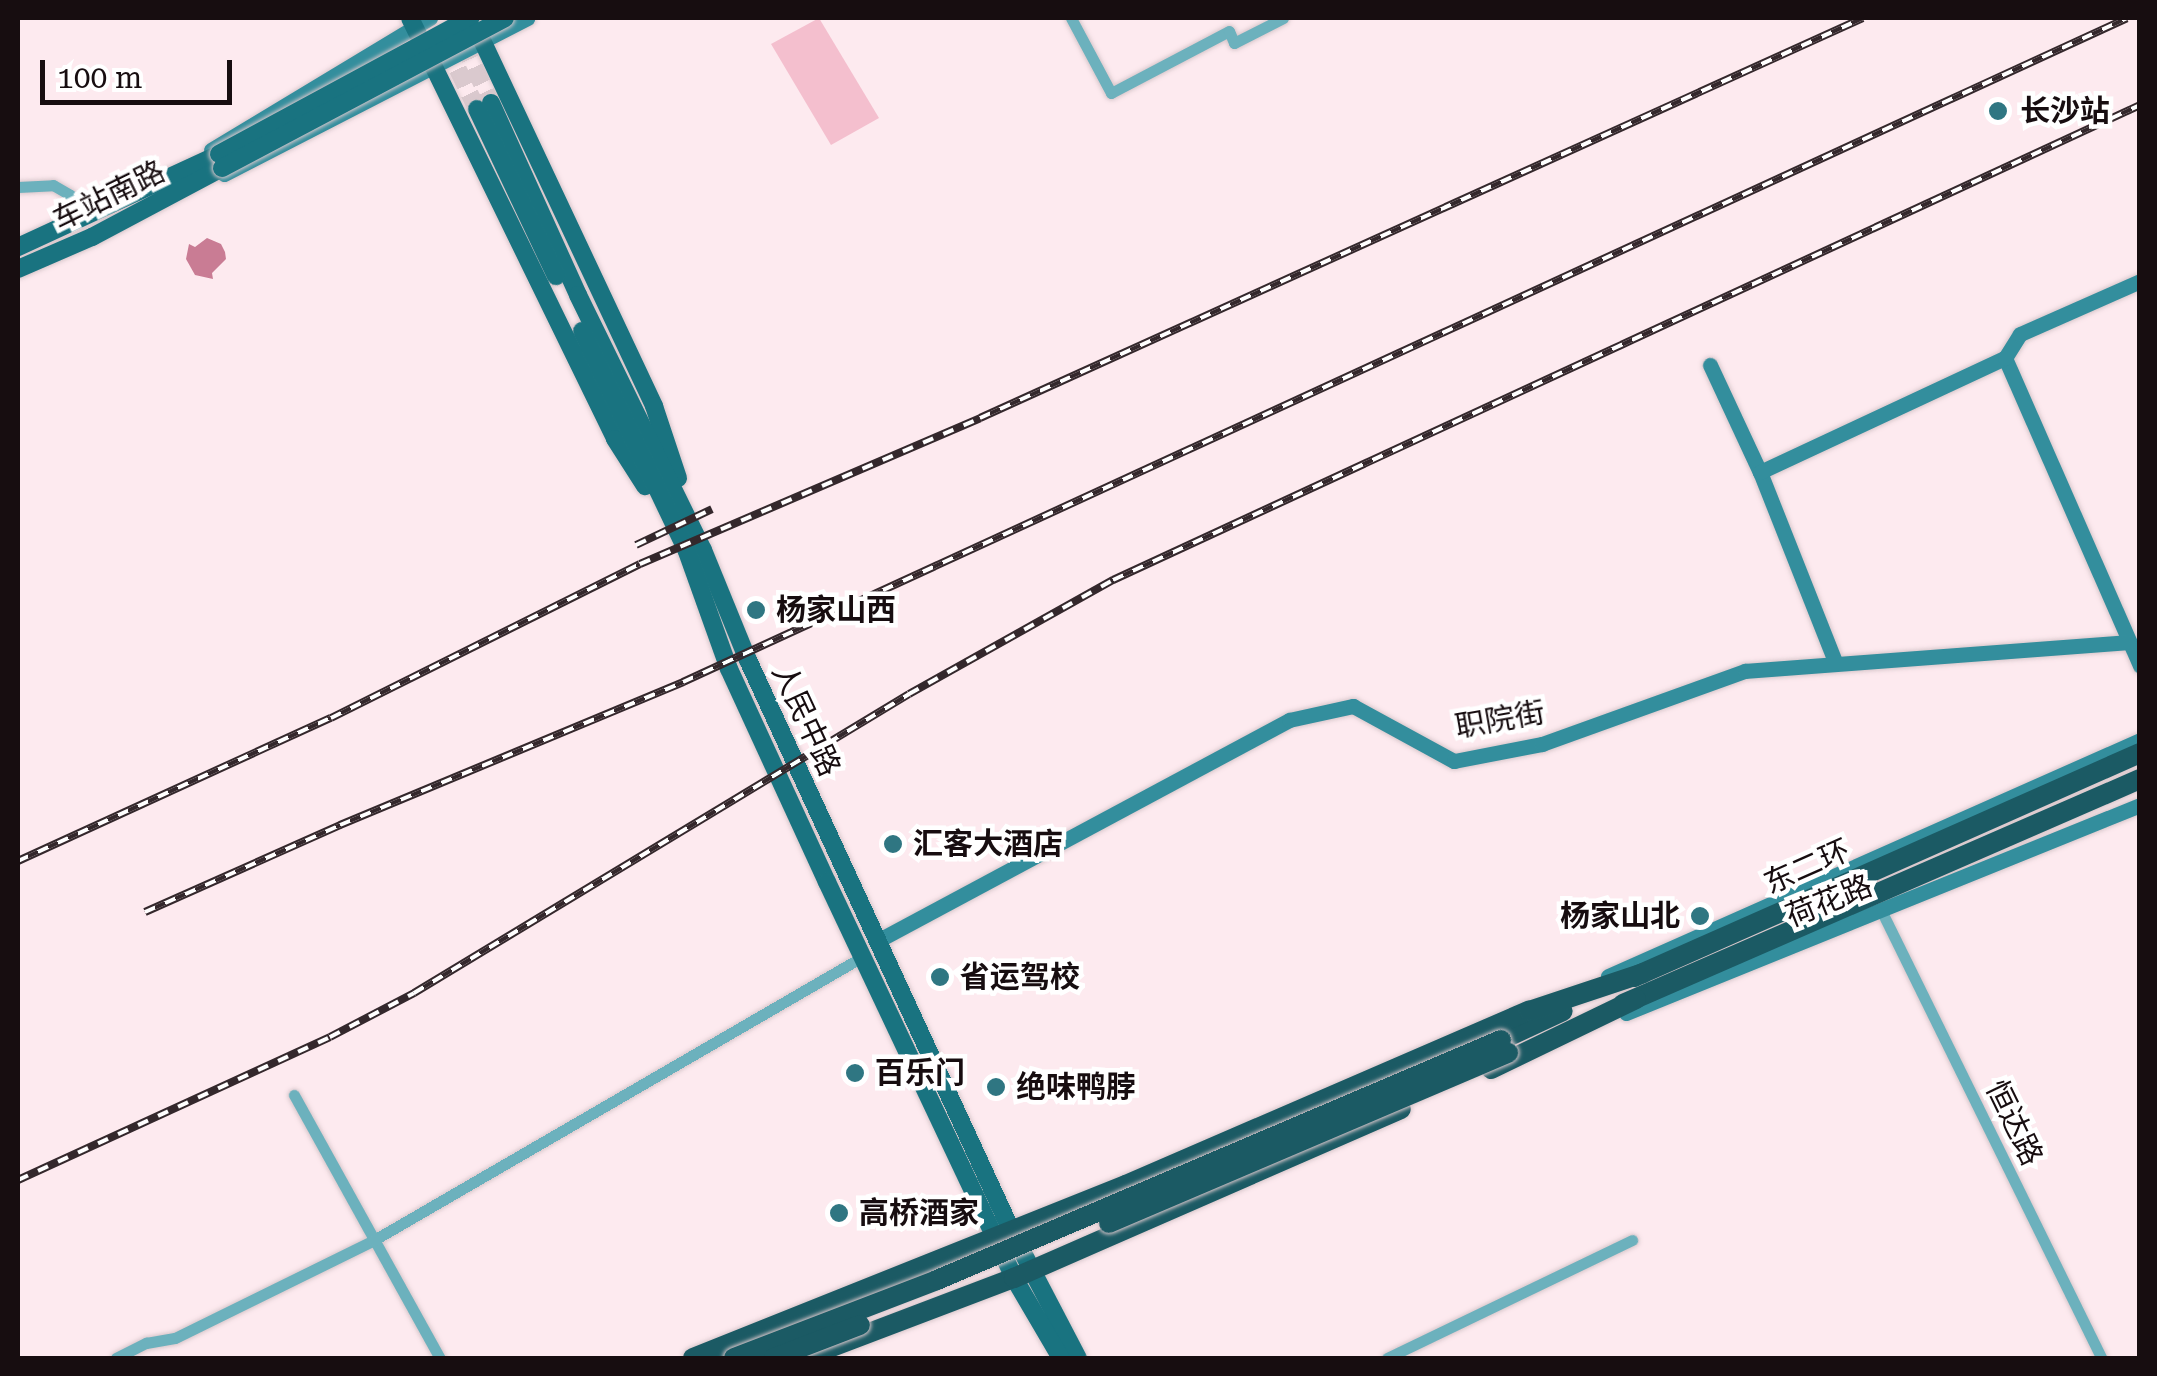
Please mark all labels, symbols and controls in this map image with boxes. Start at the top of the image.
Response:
scale bar [45,40,238,102]
text: 100 m [57,60,142,95]
place label: 长沙站 [2020,93,2110,129]
marker: 长沙站 [1985,98,2011,124]
street label: 车站南路 [47,154,171,238]
place label: 杨家山西 [776,592,896,628]
marker: 杨家山西 [745,599,767,621]
street label: 人民中路 [764,658,848,782]
street label: 职院街 [1453,694,1547,746]
place label: 汇客大酒店 [913,826,1063,862]
street label: 东二环 [1759,832,1855,902]
marker: 汇客大酒店 [882,833,904,855]
street label: 荷花路 [1781,867,1877,935]
place label: 杨家山北 [1560,898,1680,934]
marker: 杨家山北 [1689,905,1711,927]
place label: 省运驾校 [960,959,1080,995]
marker: 省运驾校 [929,966,951,988]
place label: 百乐门 [875,1055,965,1091]
marker: 百乐门 [844,1062,866,1084]
place label: 绝味鸭脖 [1016,1069,1136,1105]
street label: 恒达路 [1978,1075,2050,1171]
marker: 绝味鸭脖 [985,1076,1007,1098]
place label: 高桥酒家 [859,1195,979,1231]
marker: 高桥酒家 [828,1202,850,1224]

